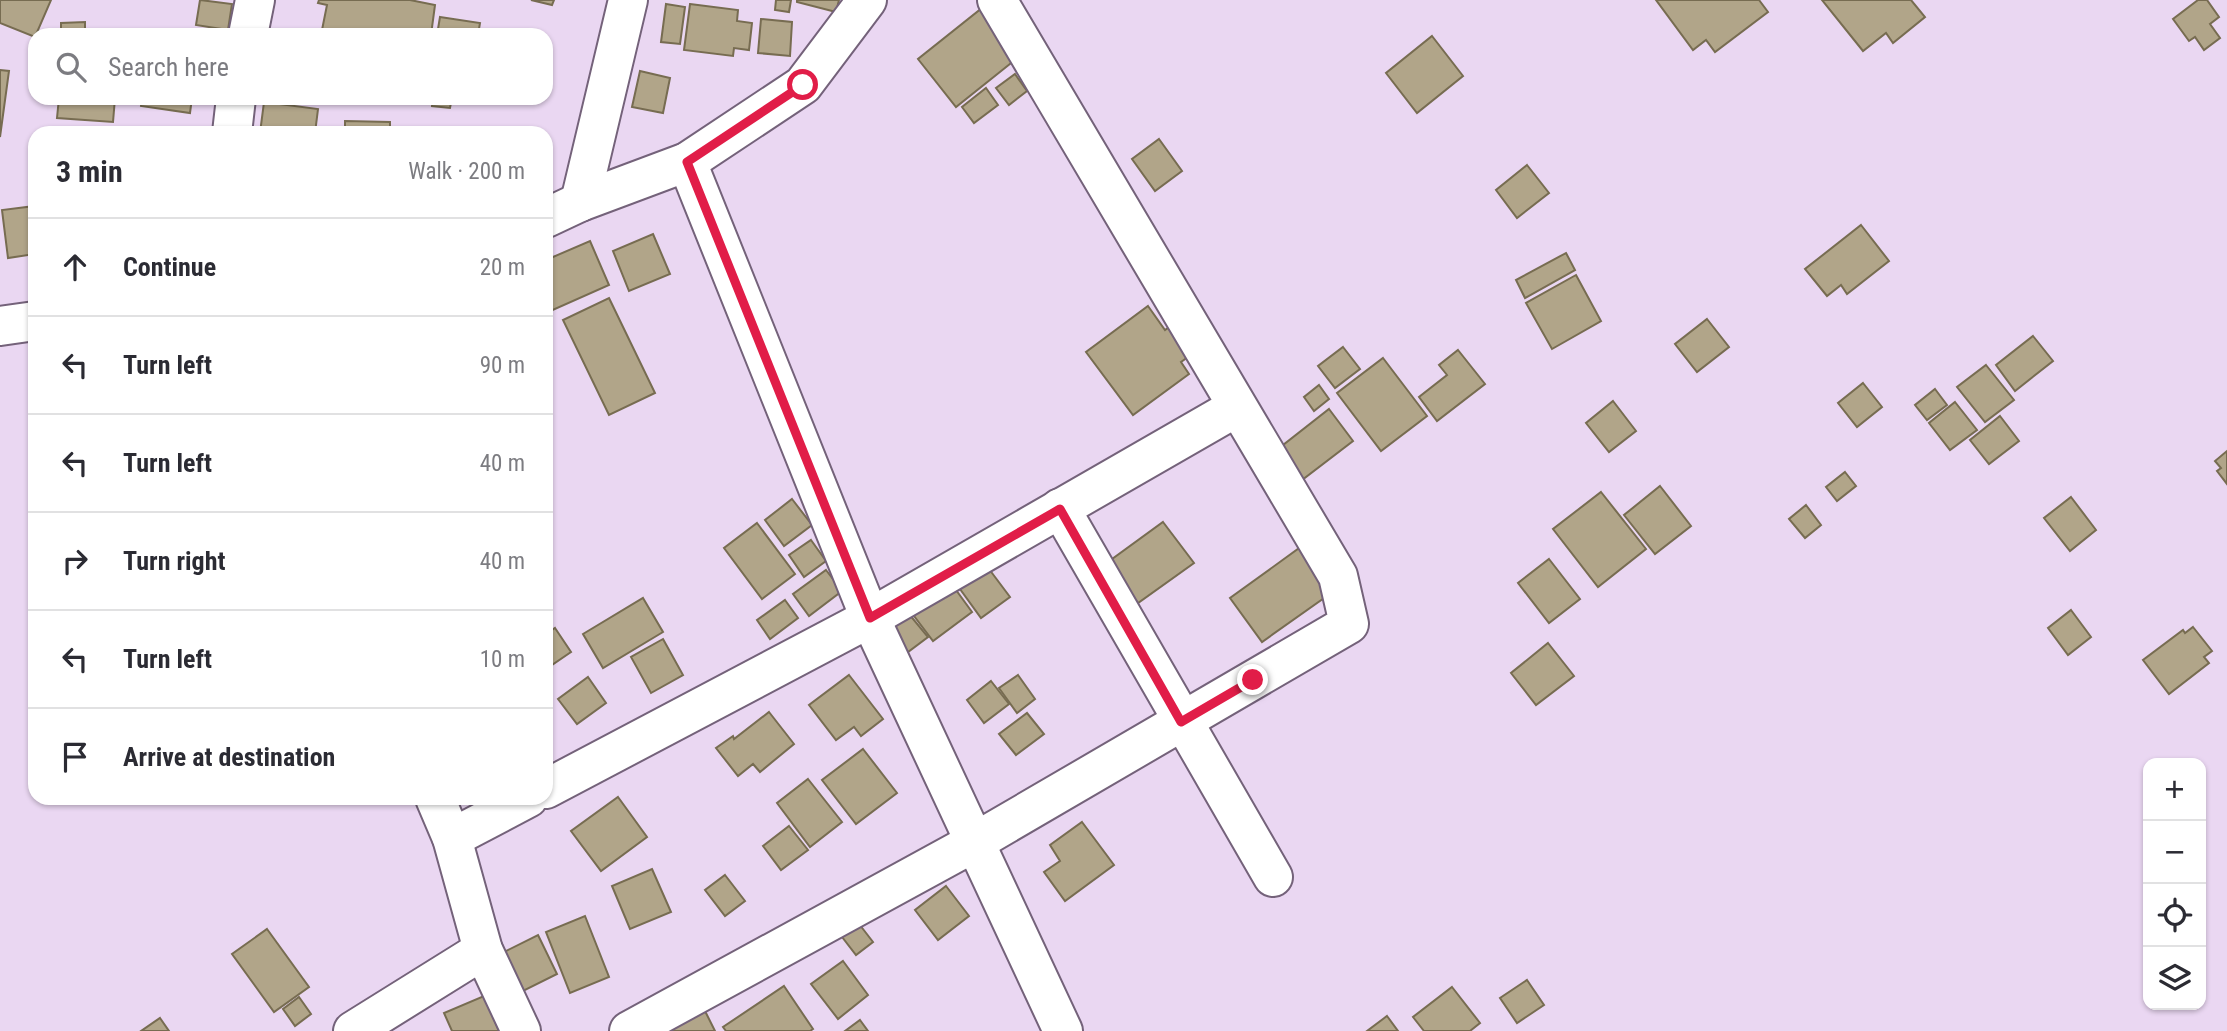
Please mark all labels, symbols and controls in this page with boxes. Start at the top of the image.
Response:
search box [28,28,553,105]
icon: search [52,48,90,86]
text: Search here [108,52,229,82]
route start [787,69,818,100]
text: 3 min [56,154,123,189]
text: Walk · 200 m [408,158,525,185]
icon: ahead [56,248,94,286]
text: Continue [123,252,216,282]
text: 20 m [480,254,525,281]
icon: left [56,346,94,384]
text: Turn left [123,350,212,380]
text: 90 m [480,352,525,379]
icon: left [56,444,94,482]
text: Turn left [123,448,212,478]
text: 40 m [480,450,525,477]
icon: right [56,542,94,580]
text: Turn right [123,546,225,576]
text: 40 m [480,548,525,575]
icon: left [56,640,94,678]
text: Turn left [123,644,212,674]
text: 10 m [480,646,525,673]
route end [1237,664,1268,695]
icon: arrive [56,738,94,776]
text: Arrive at destination [123,742,335,772]
map controls [2143,758,2206,1010]
button: + [2143,758,2206,821]
button: − [2143,821,2206,884]
button: locate [2143,884,2206,947]
button: layers [2143,947,2206,1010]

